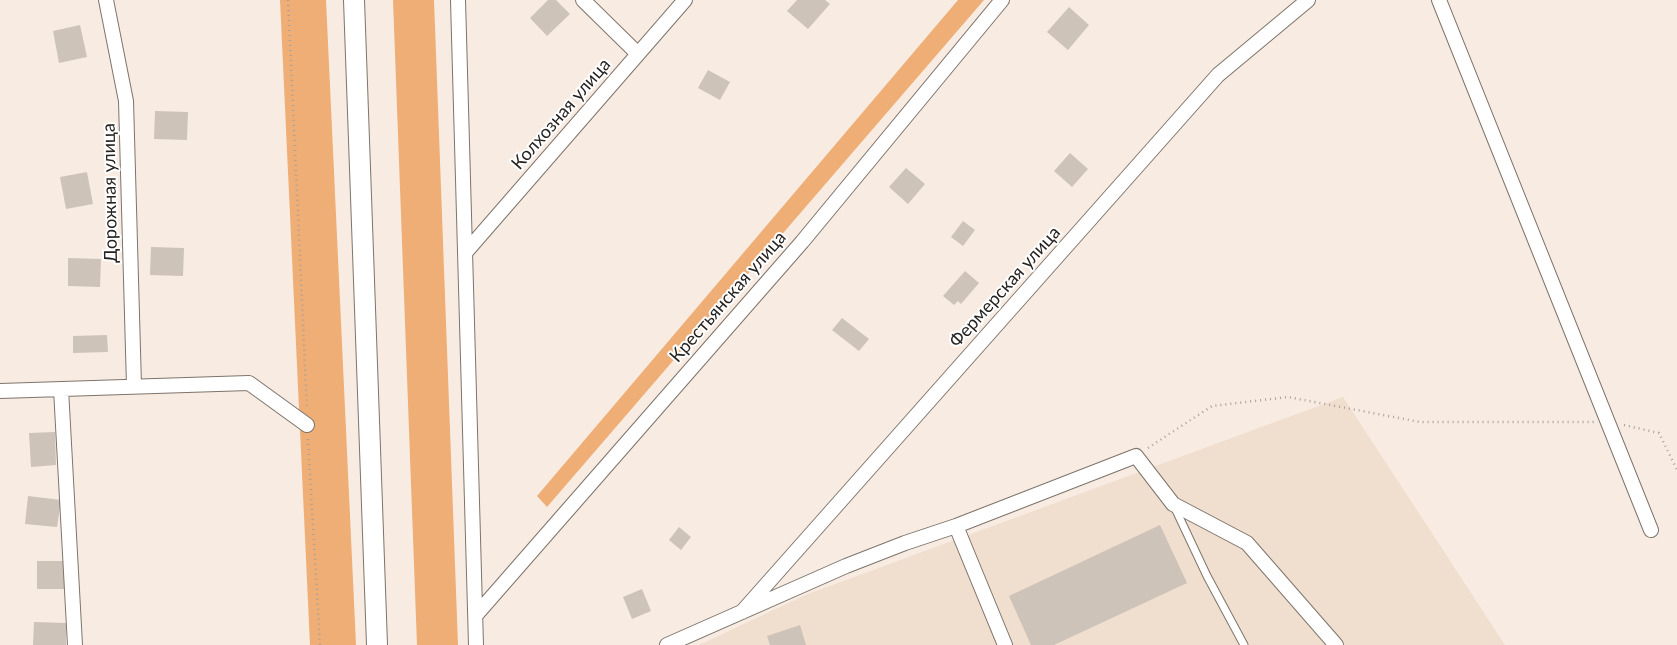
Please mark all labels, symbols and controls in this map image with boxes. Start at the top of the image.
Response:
street label: Колхозная улица [507,54,615,174]
street label: Дорожная улица [98,123,122,263]
street label: Фермерская улица [945,222,1065,352]
street label: Крестьянская улица [665,227,791,367]

